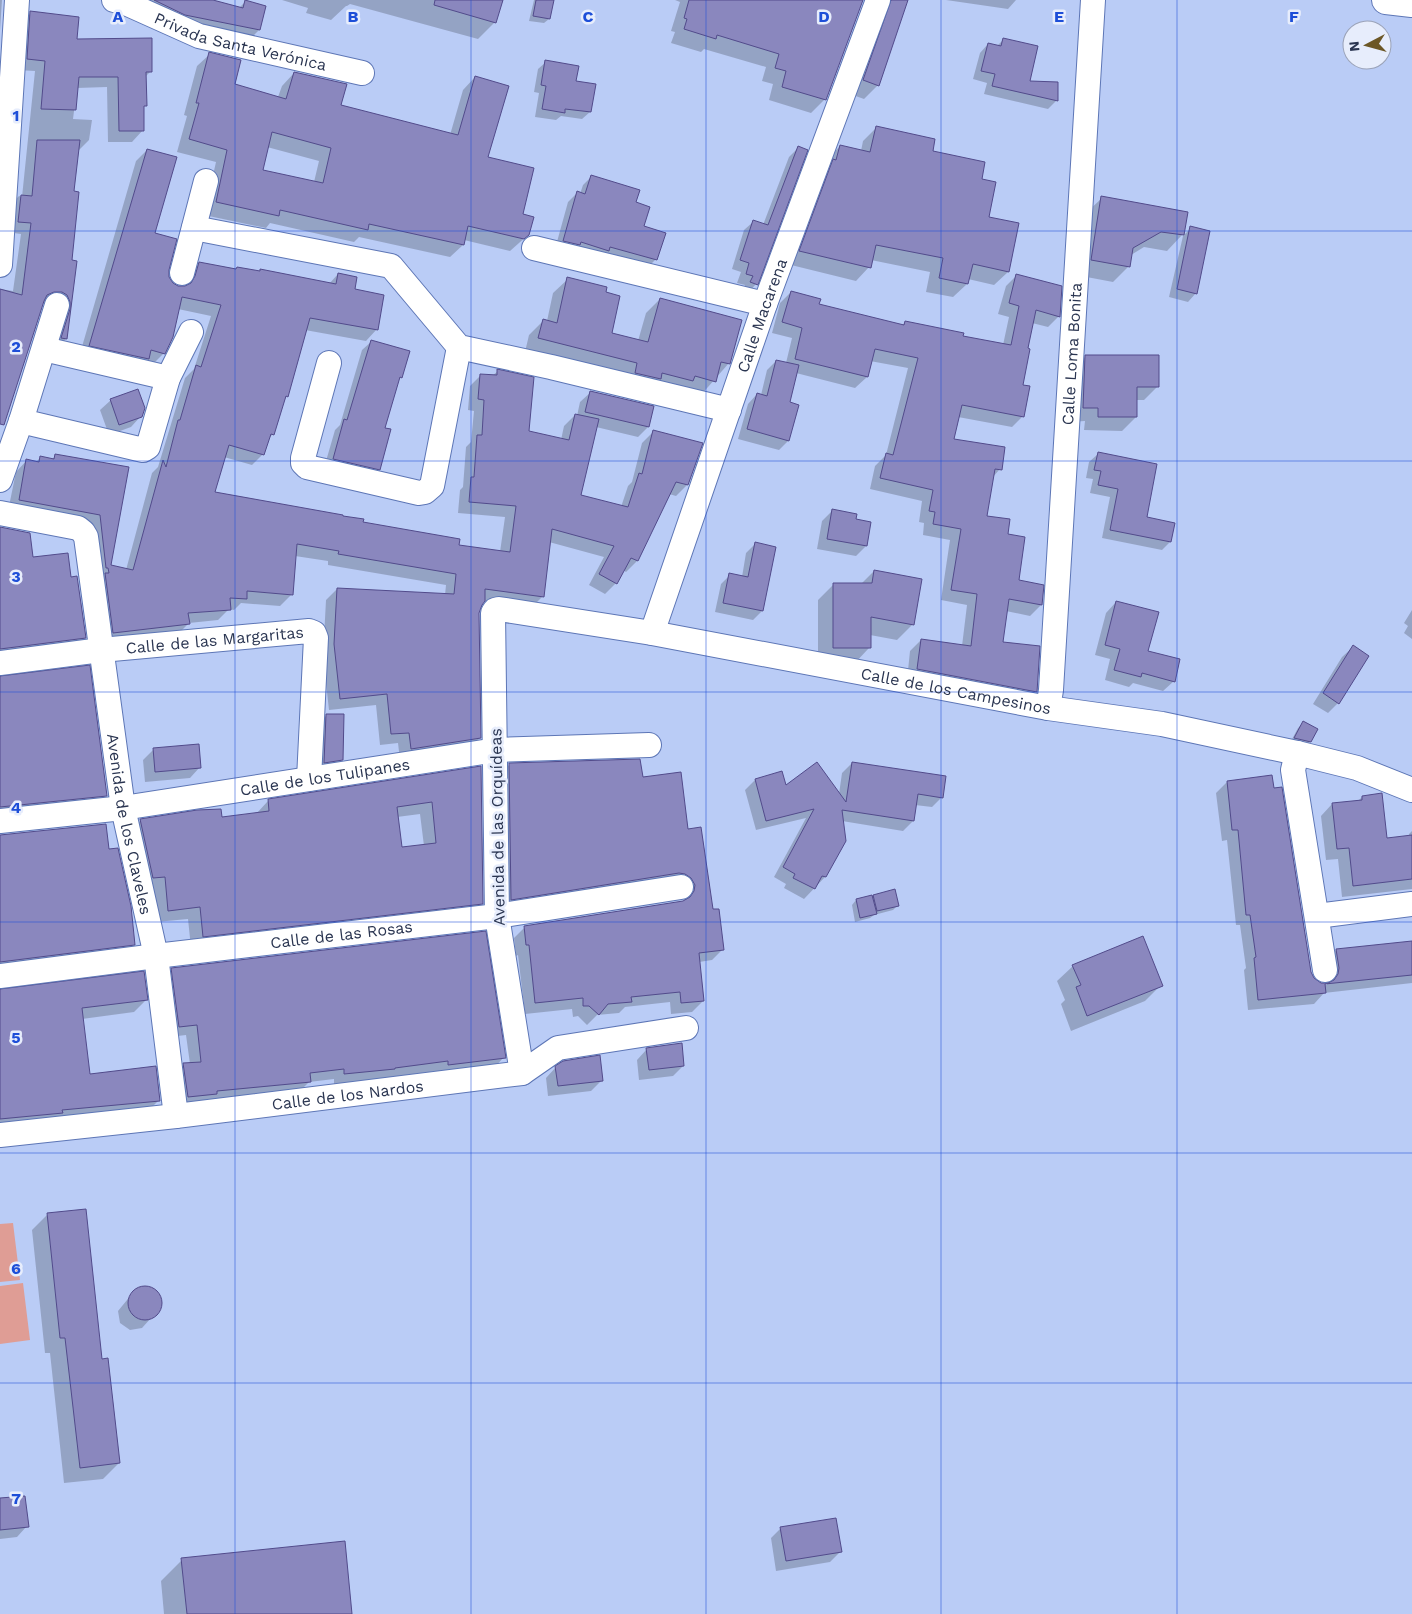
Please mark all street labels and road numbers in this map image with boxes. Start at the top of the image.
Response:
street label: Privada Santa Verónica [151,8,328,75]
street label: Calle Macarena [733,256,791,375]
street label: Calle Loma Bonita [1058,282,1086,426]
street label: Calle de las Margaritas [125,623,305,658]
street label: Calle de los Campesinos [859,664,1052,718]
street label: Avenida de las Orquídeas [486,728,509,926]
street label: Avenida de los Claveles [103,732,155,916]
street label: Calle de los Tulipanes [239,755,411,800]
street label: Calle de las Rosas [269,917,414,953]
street label: Calle de los Nardos [271,1076,425,1114]

